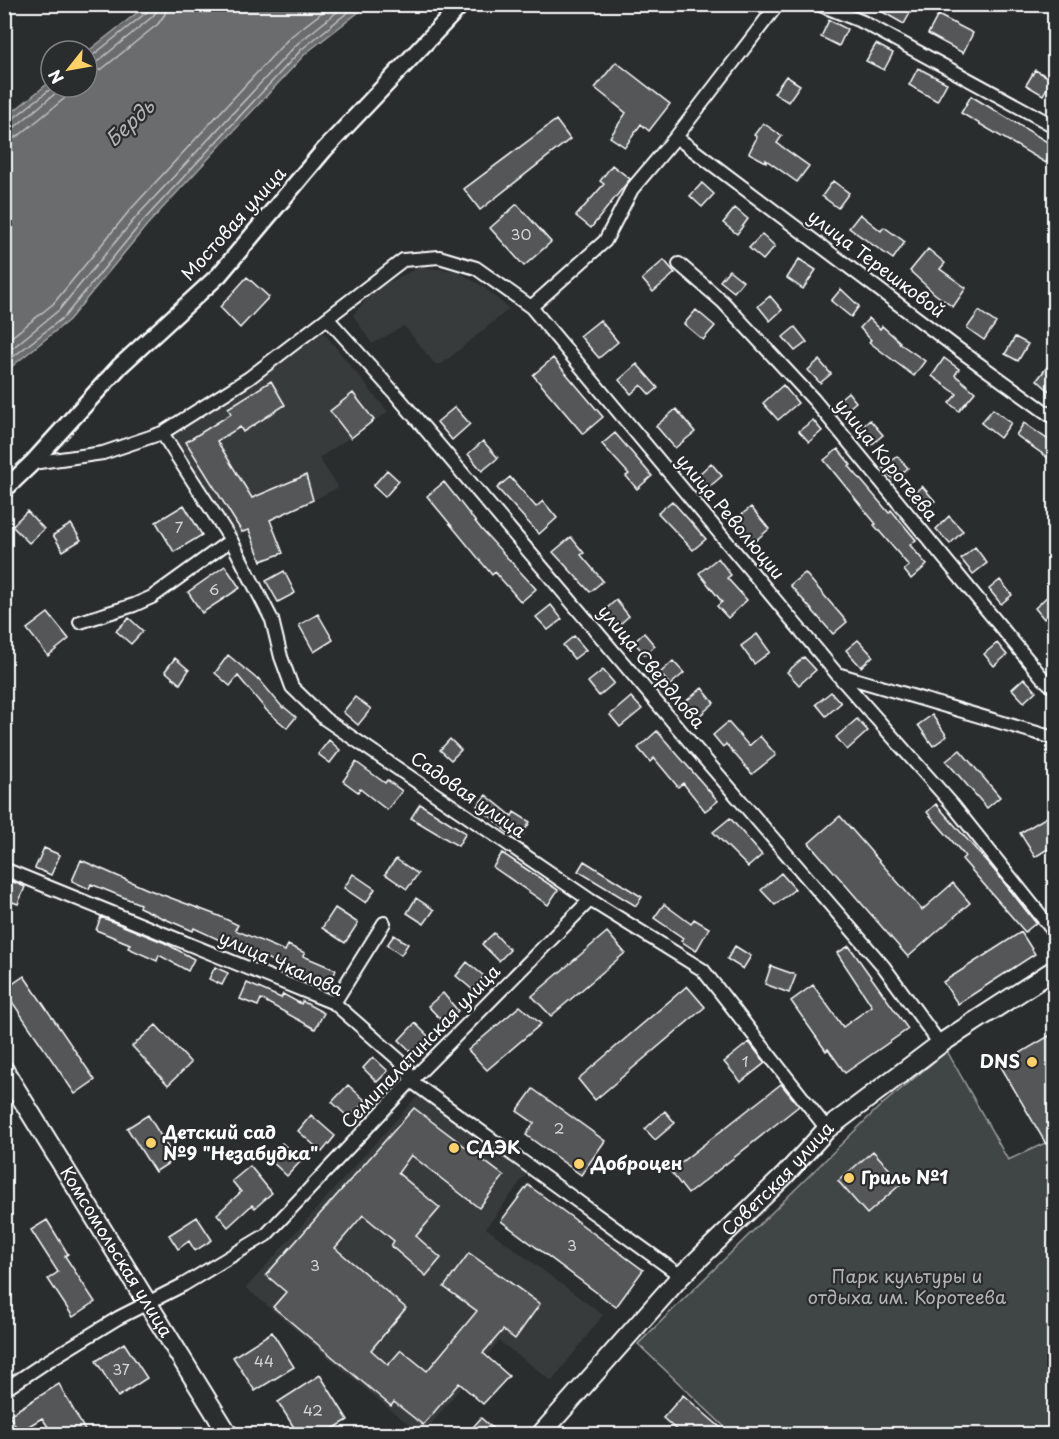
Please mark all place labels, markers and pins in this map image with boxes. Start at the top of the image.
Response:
place label: DNS [980,1047,1020,1074]
marker: DNS [1025,1055,1039,1069]
place label: Детский сад №9 "Незабудка" [162,1118,318,1166]
place label: СДЭК [466,1133,521,1160]
marker: Детский сад №9 "Незабудка" [144,1136,158,1150]
marker: СДЭК [447,1141,461,1155]
place label: Доброцен [590,1149,682,1176]
marker: Доброцен [572,1157,586,1171]
place label: Гриль №1 [861,1163,948,1190]
marker: Гриль №1 [842,1171,856,1185]

